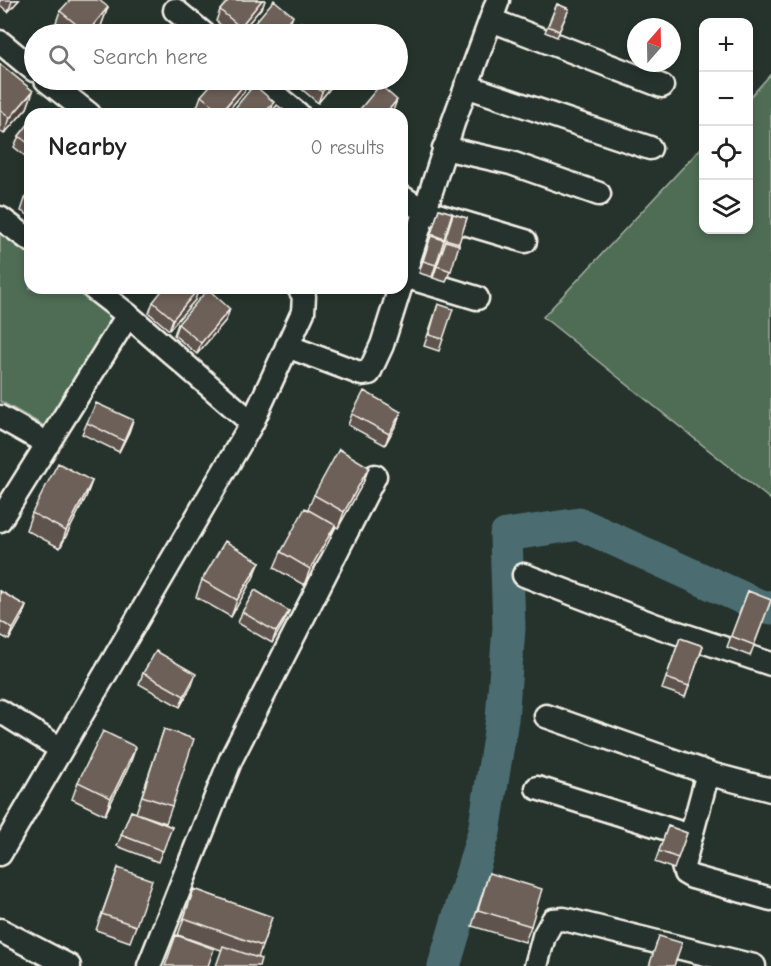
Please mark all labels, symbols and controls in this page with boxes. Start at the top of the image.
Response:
north arrow [627,18,681,72]
map controls [699,18,753,234]
button: + [699,18,753,72]
search box [24,24,408,90]
icon: search [45,41,78,74]
text: Search here [93,44,208,70]
button: − [699,72,753,126]
button: locate [699,126,753,180]
text: Nearby [48,132,127,162]
text: 0 results [311,136,384,159]
button: layers [699,180,753,234]

